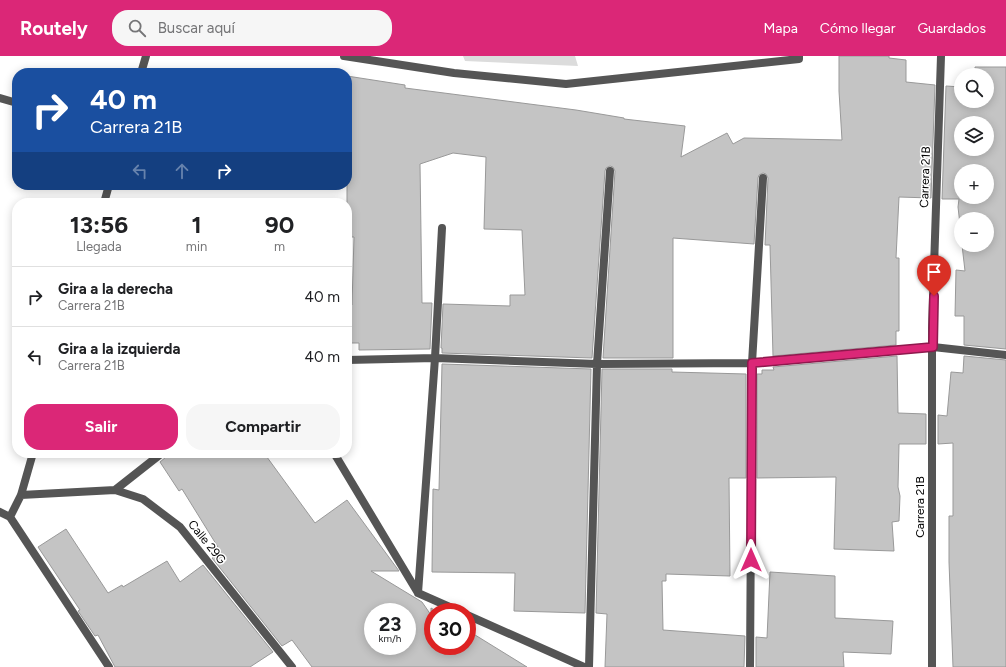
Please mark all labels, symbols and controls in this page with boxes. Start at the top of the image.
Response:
search box [112,10,392,46]
text: Routely [20,17,88,40]
icon: search [126,17,148,39]
text: Buscar aquí [158,19,235,37]
text: Mapa [763,20,798,37]
text: Cómo llegar [820,20,895,37]
text: Guardados [917,20,986,37]
map controls [954,68,994,252]
button: search [954,68,994,108]
text: 40 m [90,82,157,116]
icon: right [24,84,76,136]
text: Carrera 21B [90,116,182,138]
button: layers [954,116,994,156]
street label: Carrera 21B [917,146,933,208]
icon: left [129,160,151,182]
icon: ahead [171,160,193,182]
icon: right [213,160,235,182]
button: + [954,164,994,204]
text: 13:56 [70,210,128,239]
text: 1 [191,210,202,239]
text: 90 [265,210,294,239]
button: − [954,212,994,252]
text: Llegada [76,239,122,254]
text: min [186,239,207,254]
text: m [274,239,285,254]
pin [917,255,951,296]
icon: arrive [923,261,945,283]
text: Gira a la derecha [58,280,173,298]
icon: right [24,286,46,308]
text: 40 m [305,288,340,306]
text: Carrera 21B [58,298,125,313]
text: Gira a la izquierda [58,340,180,358]
icon: left [24,346,46,368]
text: 40 m [305,348,340,366]
text: Carrera 21B [58,358,125,373]
button: Salir [24,404,178,450]
button: Compartir [186,404,340,450]
street label: Carrera 21B [913,476,927,538]
street label: Calle 29G [185,517,229,567]
position arrow [730,539,772,581]
speed limit sign: 30 [424,603,476,655]
text: 23 [379,612,401,636]
text: km/h [379,632,401,645]

